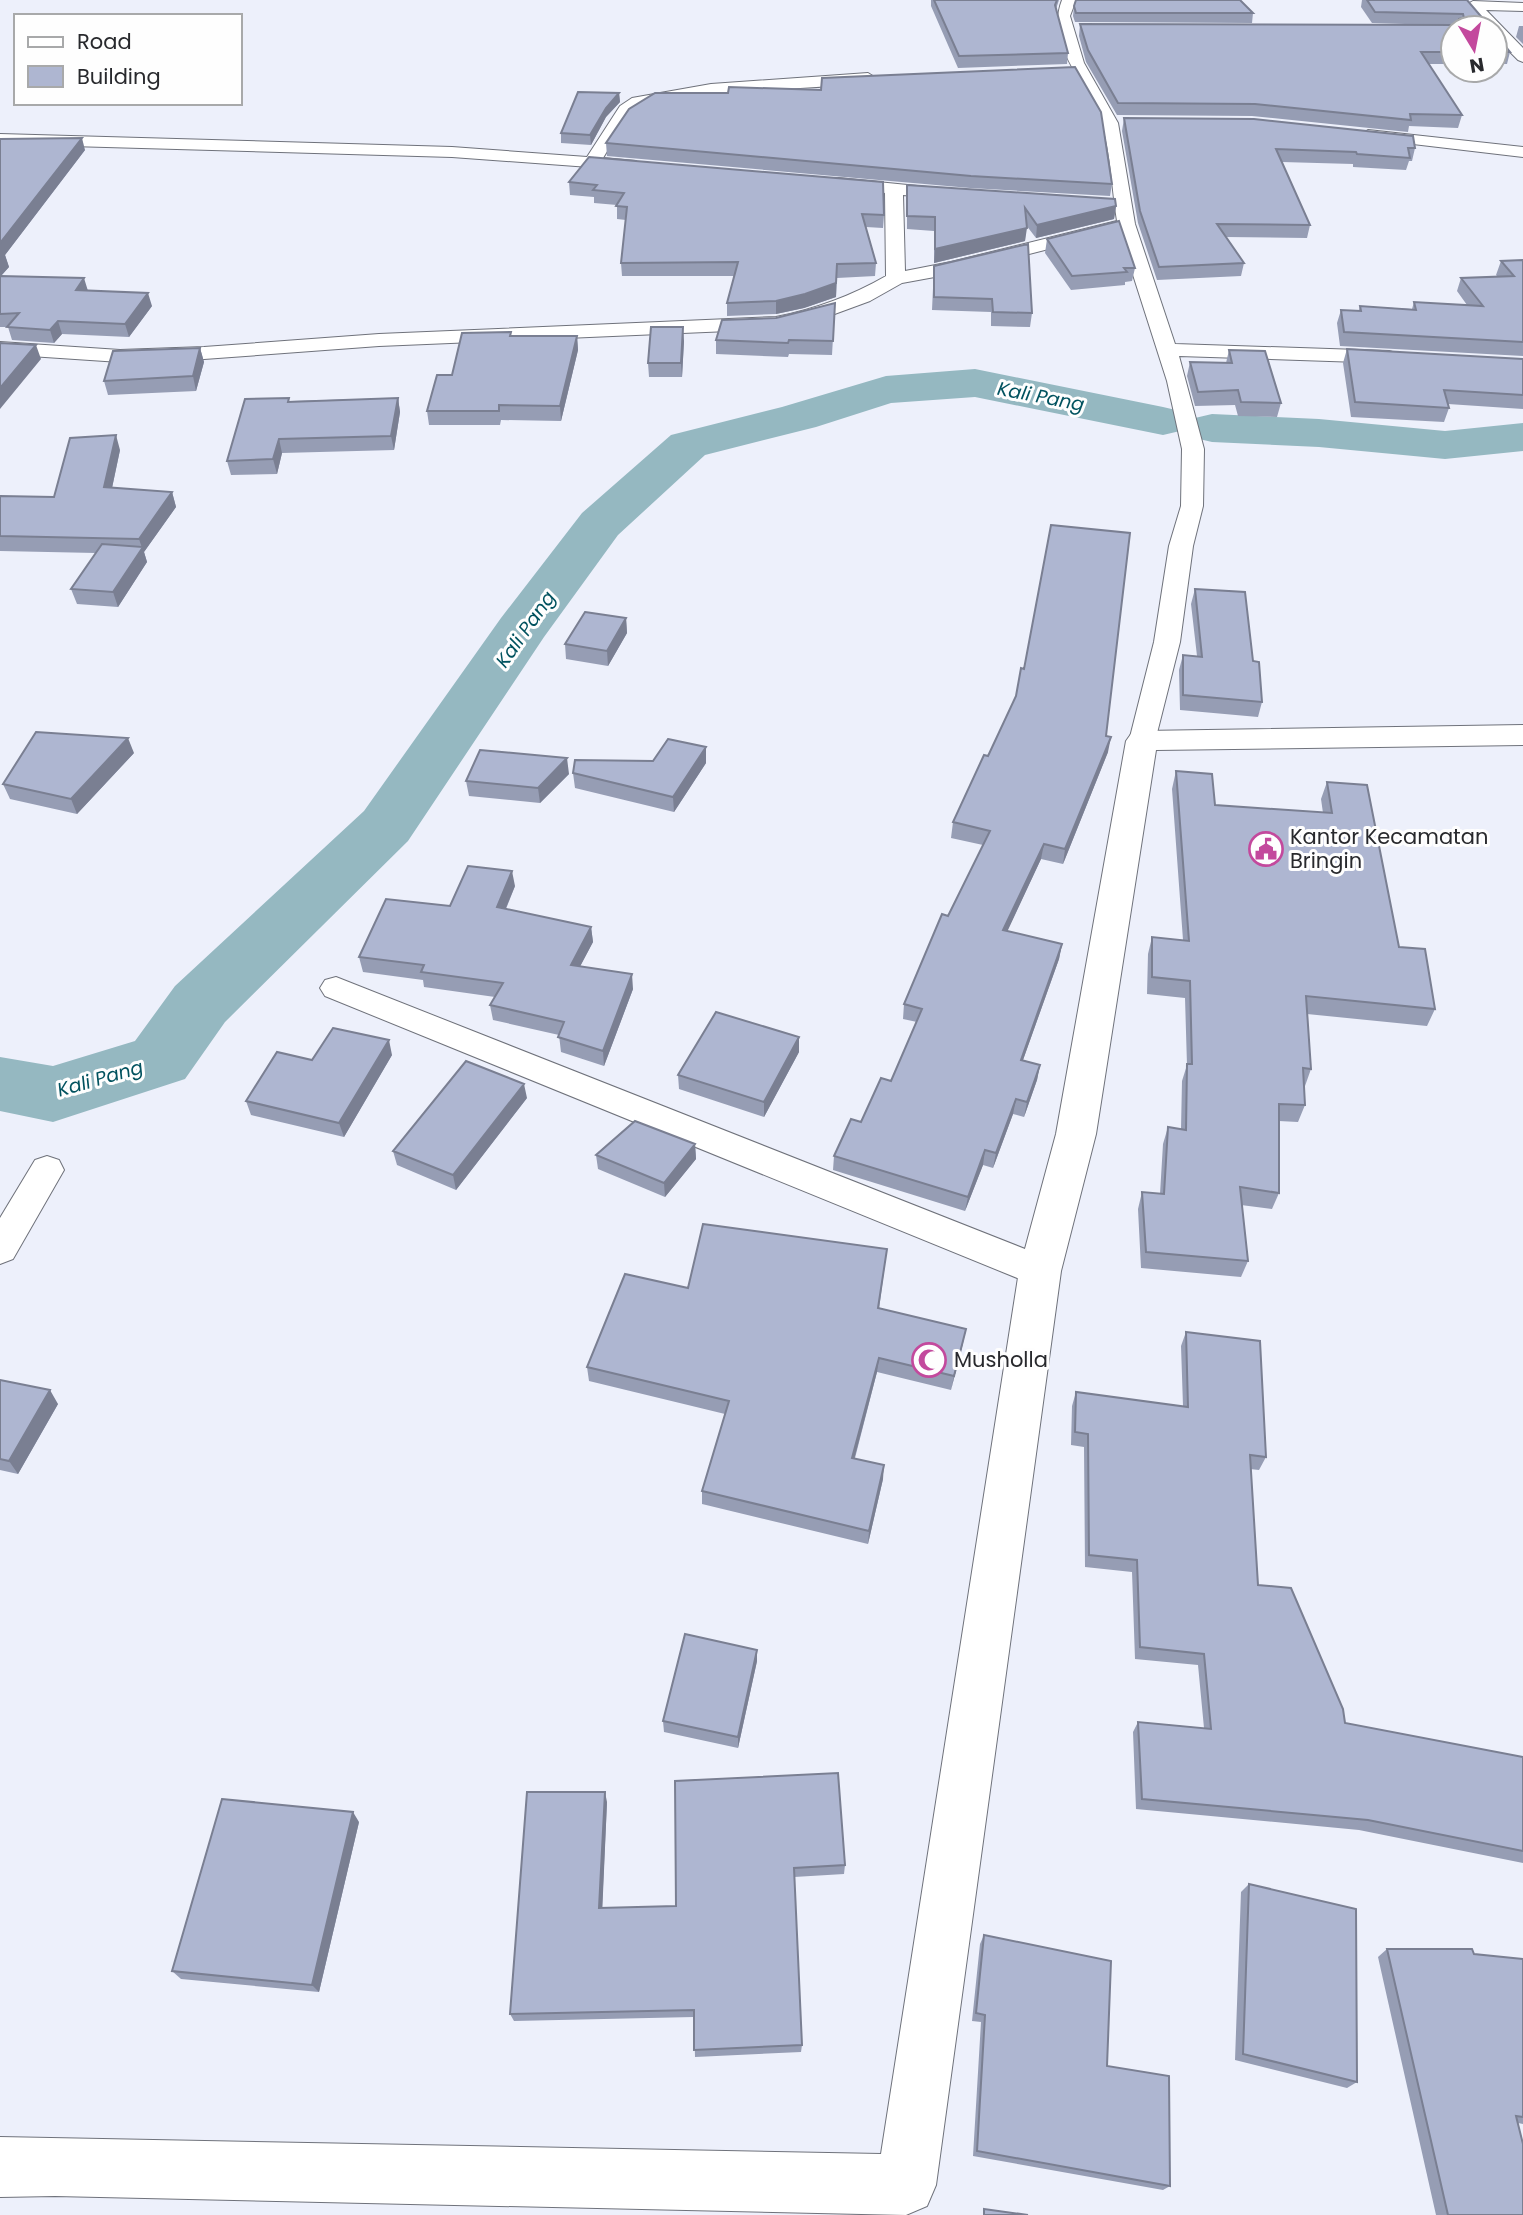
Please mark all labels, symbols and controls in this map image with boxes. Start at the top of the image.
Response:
legend [14,14,242,105]
north arrow [1439,14,1509,84]
text: Road [77,27,132,56]
text: N [1467,51,1486,80]
text: Building [77,62,161,91]
water label: Kali Pang [995,375,1087,418]
water label: Kali Pang [489,585,562,673]
place label: Kantor Kecamatan Bringin [1290,822,1488,875]
public building icon: Kantor Kecamatan Bringin [1247,830,1285,868]
water label: Kali Pang [54,1053,146,1104]
mosque icon: Musholla [910,1341,948,1379]
place label: Musholla [954,1345,1048,1374]

